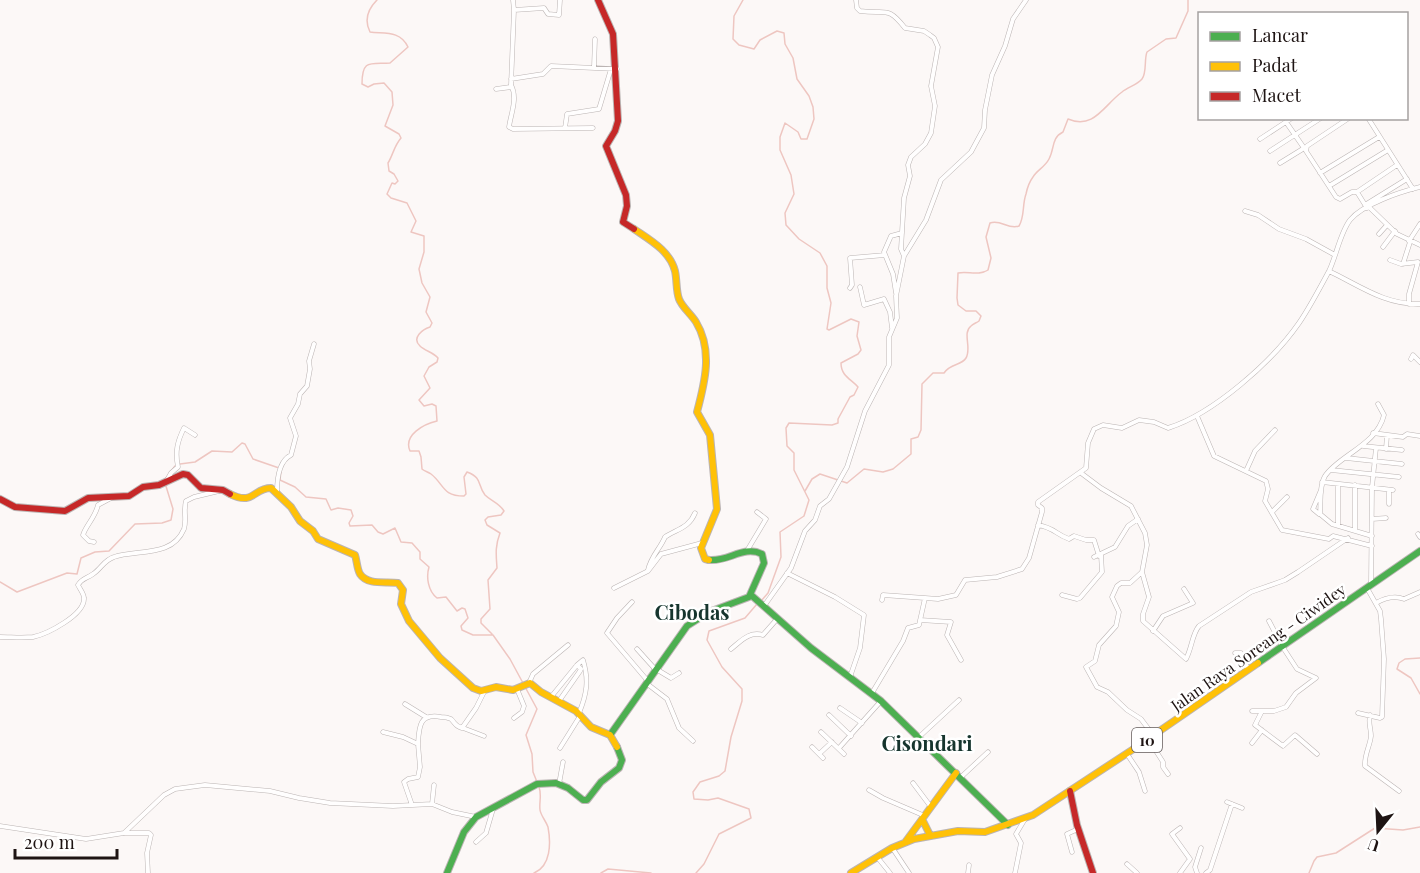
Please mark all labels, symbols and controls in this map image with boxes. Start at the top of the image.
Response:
legend [1198,12,1408,120]
text: Lancar [1252,23,1308,47]
text: Padat [1252,53,1298,77]
text: Macet [1252,83,1301,107]
street label: Jalan Raya Soreang - Ciwidey [1166,578,1350,716]
district label: Cibodas [655,598,729,625]
road number: 10 [1132,728,1162,752]
district label: Cisondari [881,729,973,756]
north arrow [1348,801,1408,861]
scale bar [15,822,117,860]
text: 200 m [24,830,75,854]
text: U [1365,834,1382,857]

